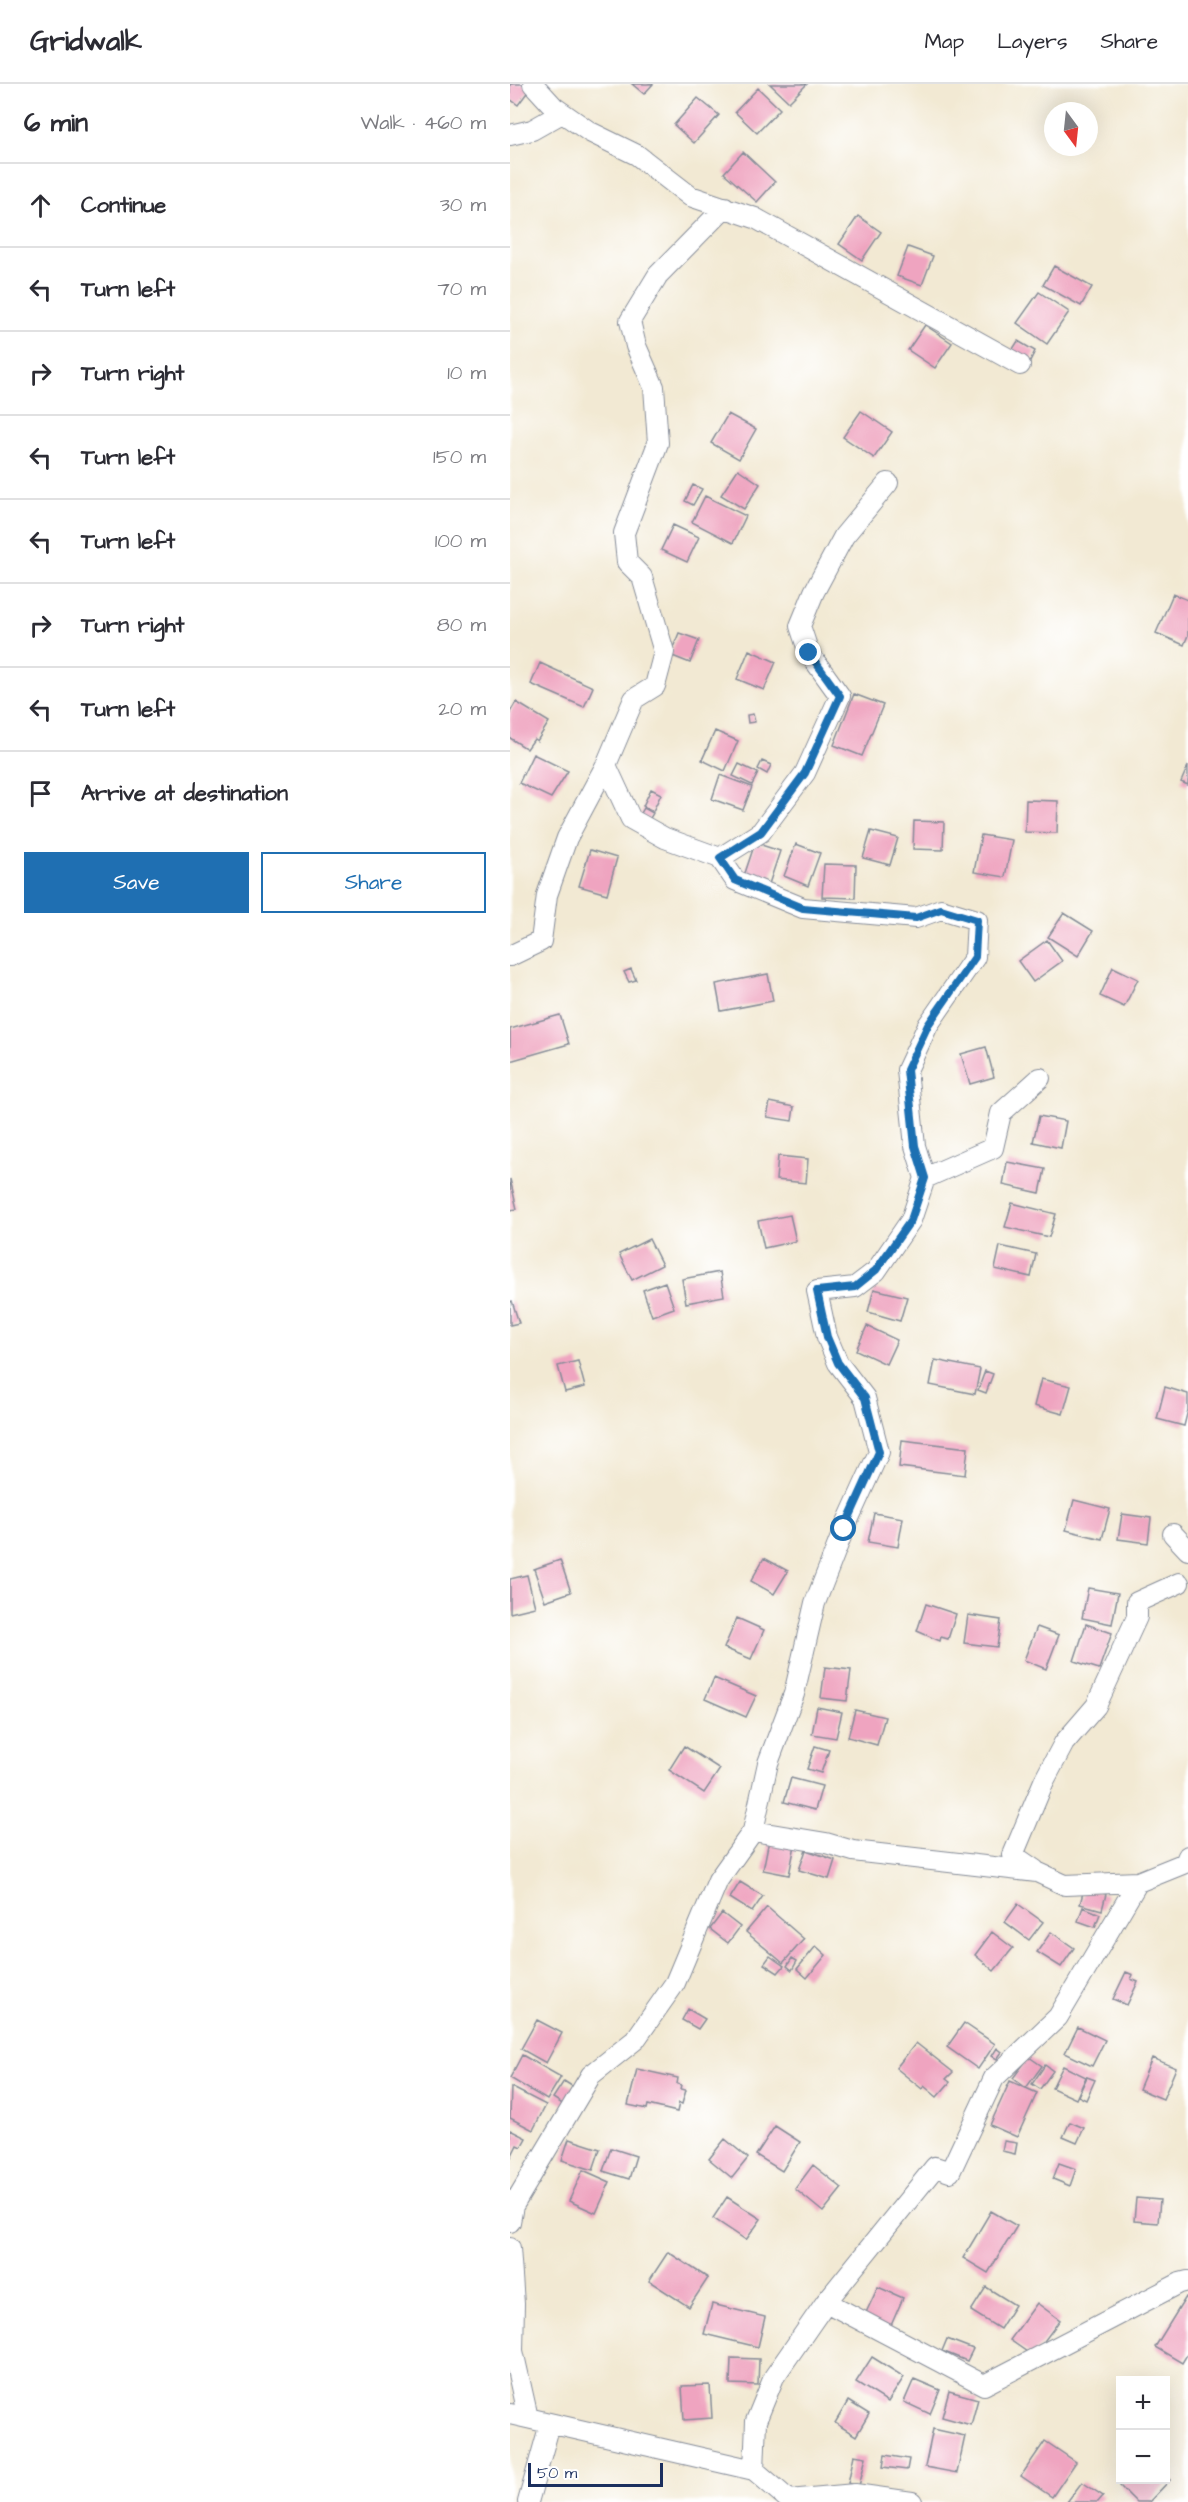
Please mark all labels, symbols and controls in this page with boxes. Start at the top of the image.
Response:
text: Gridwalk [30,22,142,61]
text: Map [924,27,964,56]
text: Layers [997,27,1067,56]
text: Share [1100,27,1158,56]
north arrow [1044,102,1098,156]
text: 6 min [24,105,88,141]
text: Walk · 460 m [360,109,486,137]
icon: ahead [24,189,57,222]
text: Continue [81,190,166,221]
text: 30 m [440,191,486,219]
icon: left [24,273,57,306]
text: Turn left [81,274,175,305]
text: 70 m [438,275,486,303]
icon: right [24,357,57,390]
text: Turn right [81,358,184,389]
text: 10 m [447,359,486,387]
icon: left [24,441,57,474]
text: Turn left [81,442,175,473]
text: 150 m [433,443,486,471]
icon: left [24,525,57,558]
text: Turn left [81,526,175,557]
text: 100 m [435,527,486,555]
icon: right [24,609,57,642]
text: Turn right [81,610,184,641]
text: 80 m [437,611,486,639]
route end [795,639,821,665]
icon: left [24,693,57,726]
text: Turn left [81,694,175,725]
text: 20 m [438,695,486,723]
icon: arrive [24,777,57,810]
text: Arrive at destination [81,778,288,809]
button: Save [24,852,249,913]
button: Share [261,852,486,913]
route start [830,1515,856,1541]
map controls [1116,2376,1170,2484]
button: + [1116,2376,1170,2430]
button: − [1116,2430,1170,2484]
scale bar [528,2460,663,2488]
text: 50 m [537,2462,577,2484]

